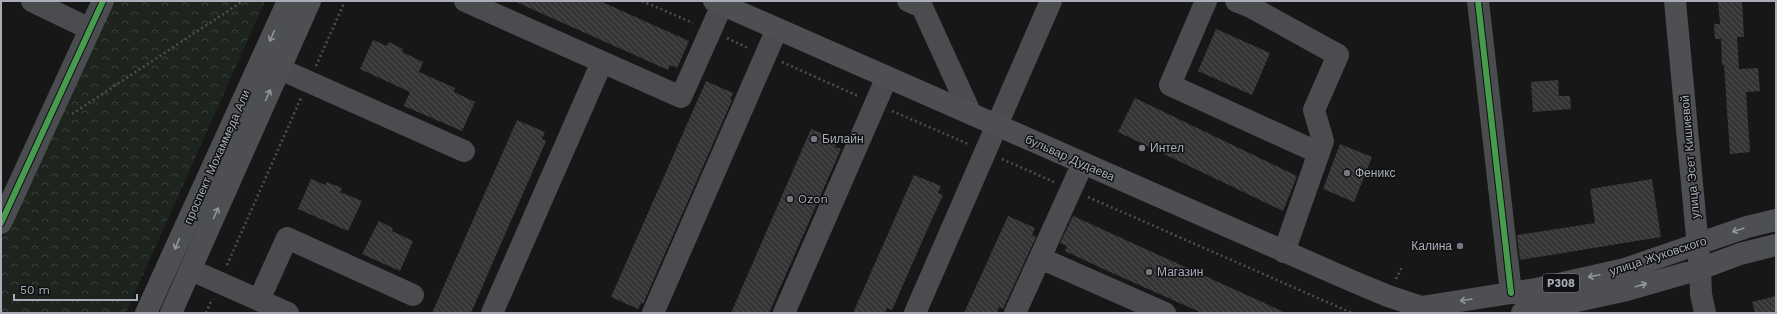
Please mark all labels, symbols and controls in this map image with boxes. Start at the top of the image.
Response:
one-way arrow [267,30,275,42]
street label: проспект Мохаммеда Али [181,88,253,226]
one-way arrow [265,89,273,101]
street label: улица Эсет Кишиевой [1678,95,1702,219]
place label: Билайн [822,132,864,146]
street label: бульвар Дудаева [1023,132,1117,184]
marker: Билайн [809,134,819,144]
place label: Интел [1150,141,1184,155]
marker: Интел [1137,143,1147,153]
place label: Феникс [1355,166,1396,180]
marker: Феникс [1342,168,1352,178]
place label: Ozon [798,192,828,206]
marker: Ozon [785,194,795,204]
one-way arrow [213,208,220,220]
one-way arrow [1732,227,1745,234]
street label: улица Жуковского [1608,234,1709,278]
one-way arrow [173,238,180,250]
place label: Калина [1411,239,1452,253]
marker: Калина [1455,241,1465,251]
place label: Магазин [1157,265,1203,279]
marker: Магазин [1144,267,1154,277]
one-way arrow [1588,272,1601,280]
road number: P308 [1543,274,1579,292]
scale bar [14,276,137,302]
one-way arrow [1635,281,1648,289]
text: 50 m [20,283,50,297]
one-way arrow [1460,296,1473,304]

